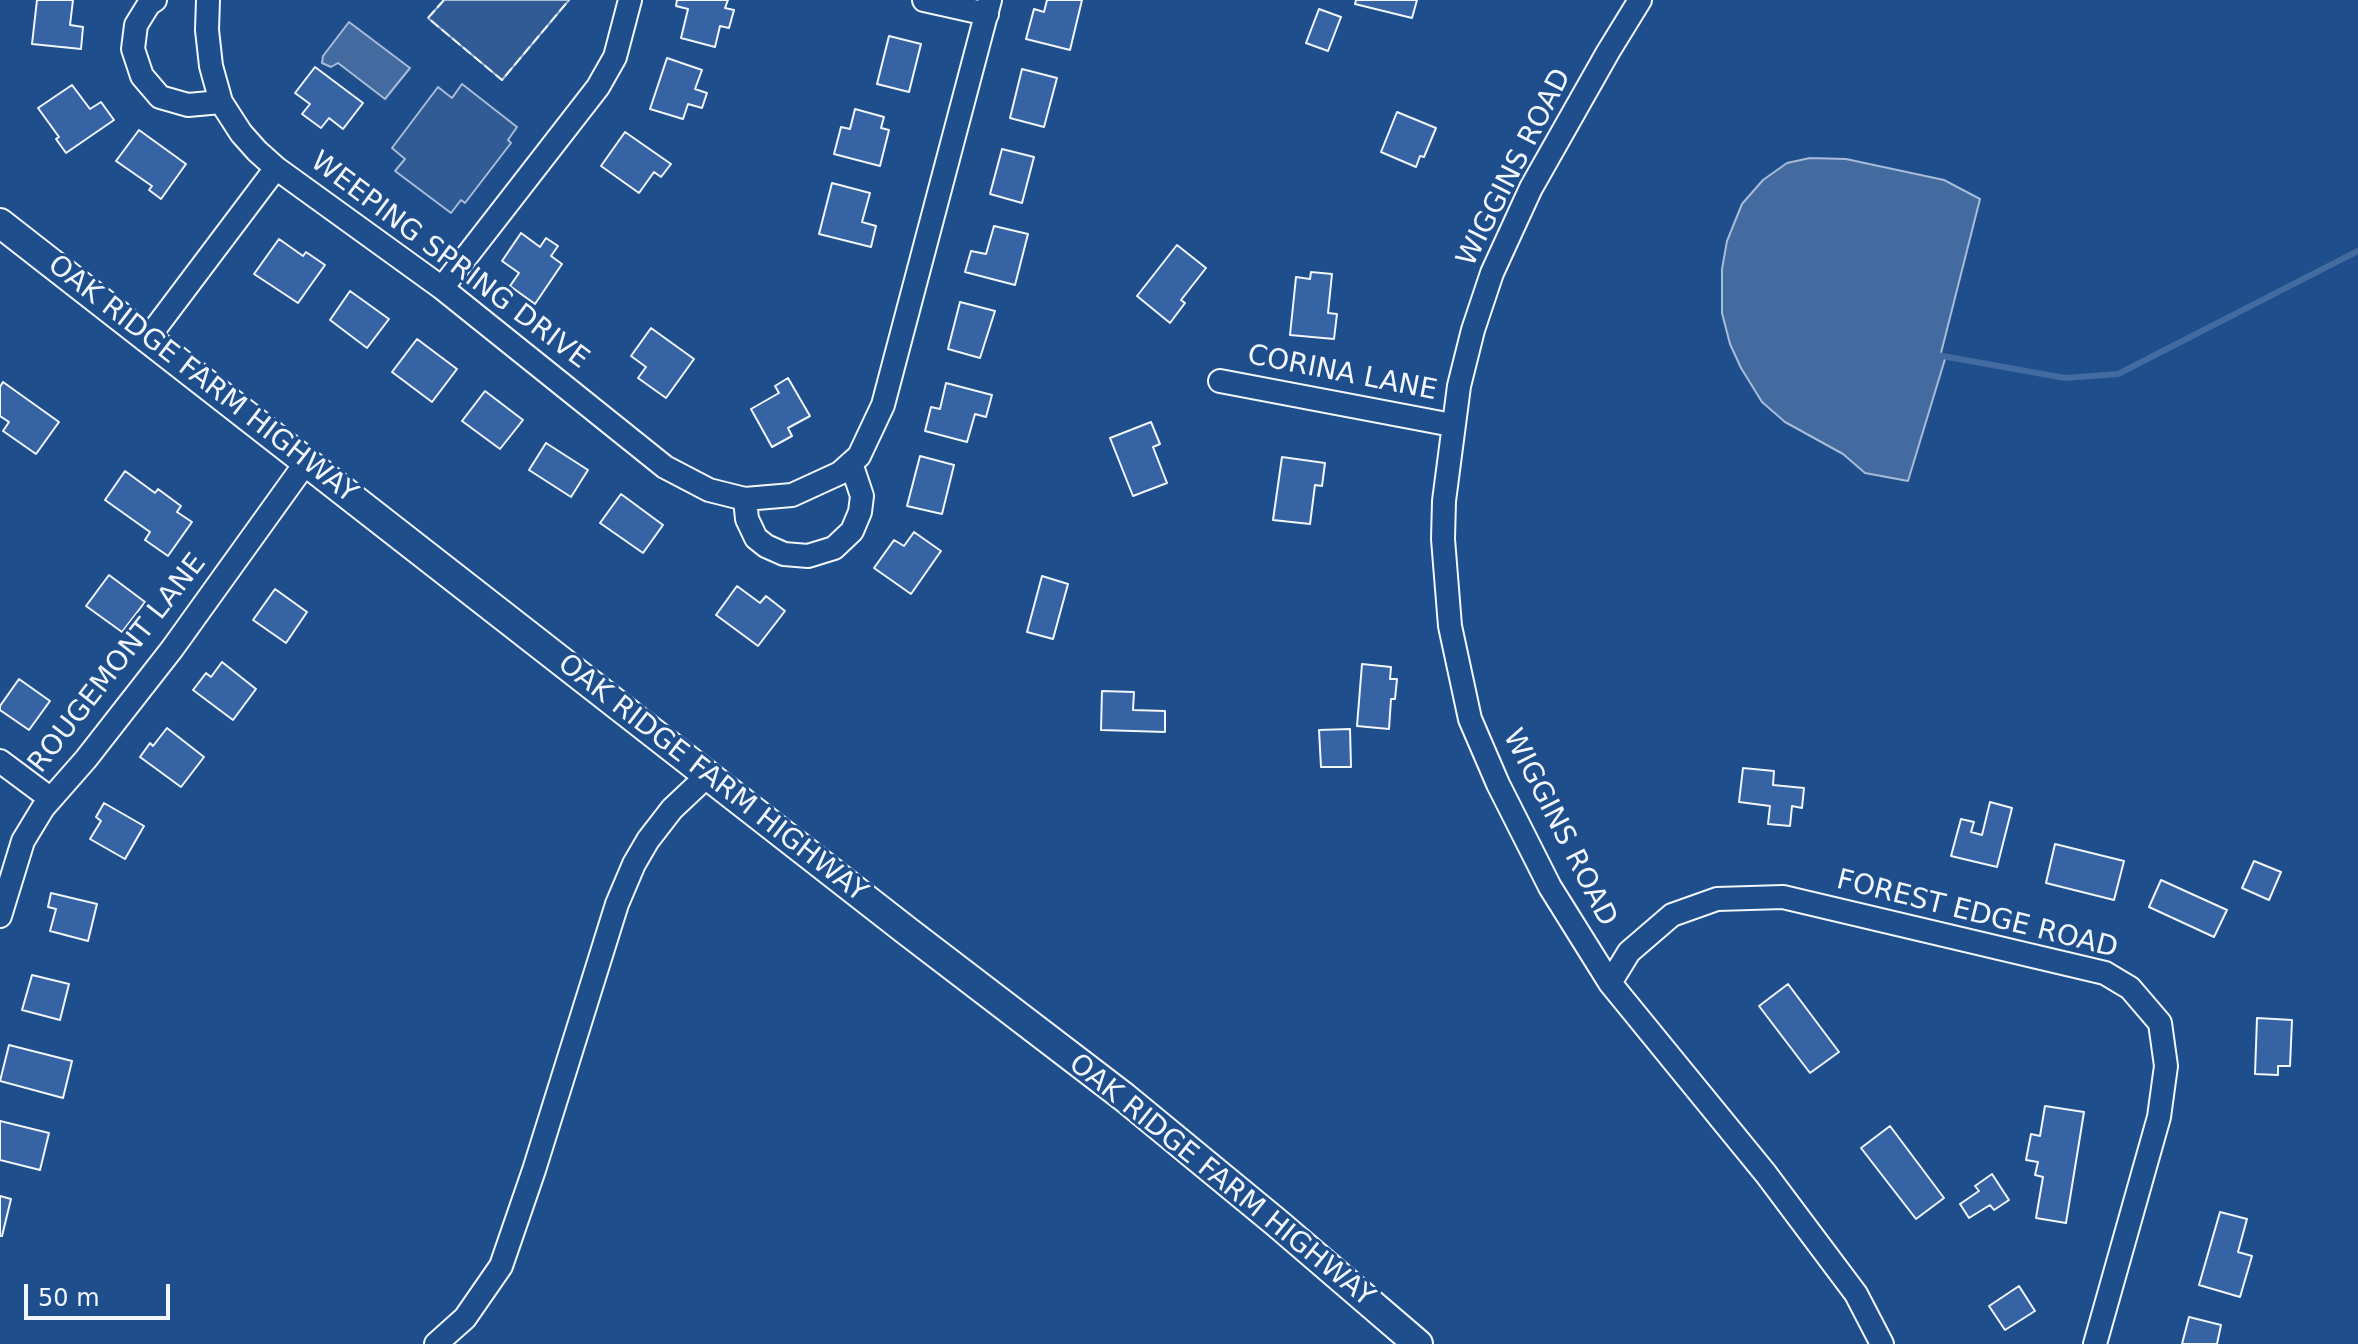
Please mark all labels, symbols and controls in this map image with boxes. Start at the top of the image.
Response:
street label: WIGGINS ROAD [1451,64,1579,272]
street label: WEEPING SPRING DRIVE [303,145,595,377]
street label: OAK RIDGE FARM HIGHWAY [41,249,363,511]
street label: CORINA LANE [1244,339,1440,409]
street label: ROUGEMONT LANE [22,548,214,780]
street label: OAK RIDGE FARM HIGHWAY [551,648,873,910]
street label: WIGGINS ROAD [1495,724,1623,932]
street label: FOREST EDGE ROAD [1833,864,2121,966]
street label: OAK RIDGE FARM HIGHWAY [1062,1047,1380,1315]
scale bar [28,1268,174,1318]
text: 50 m [38,1284,100,1312]

